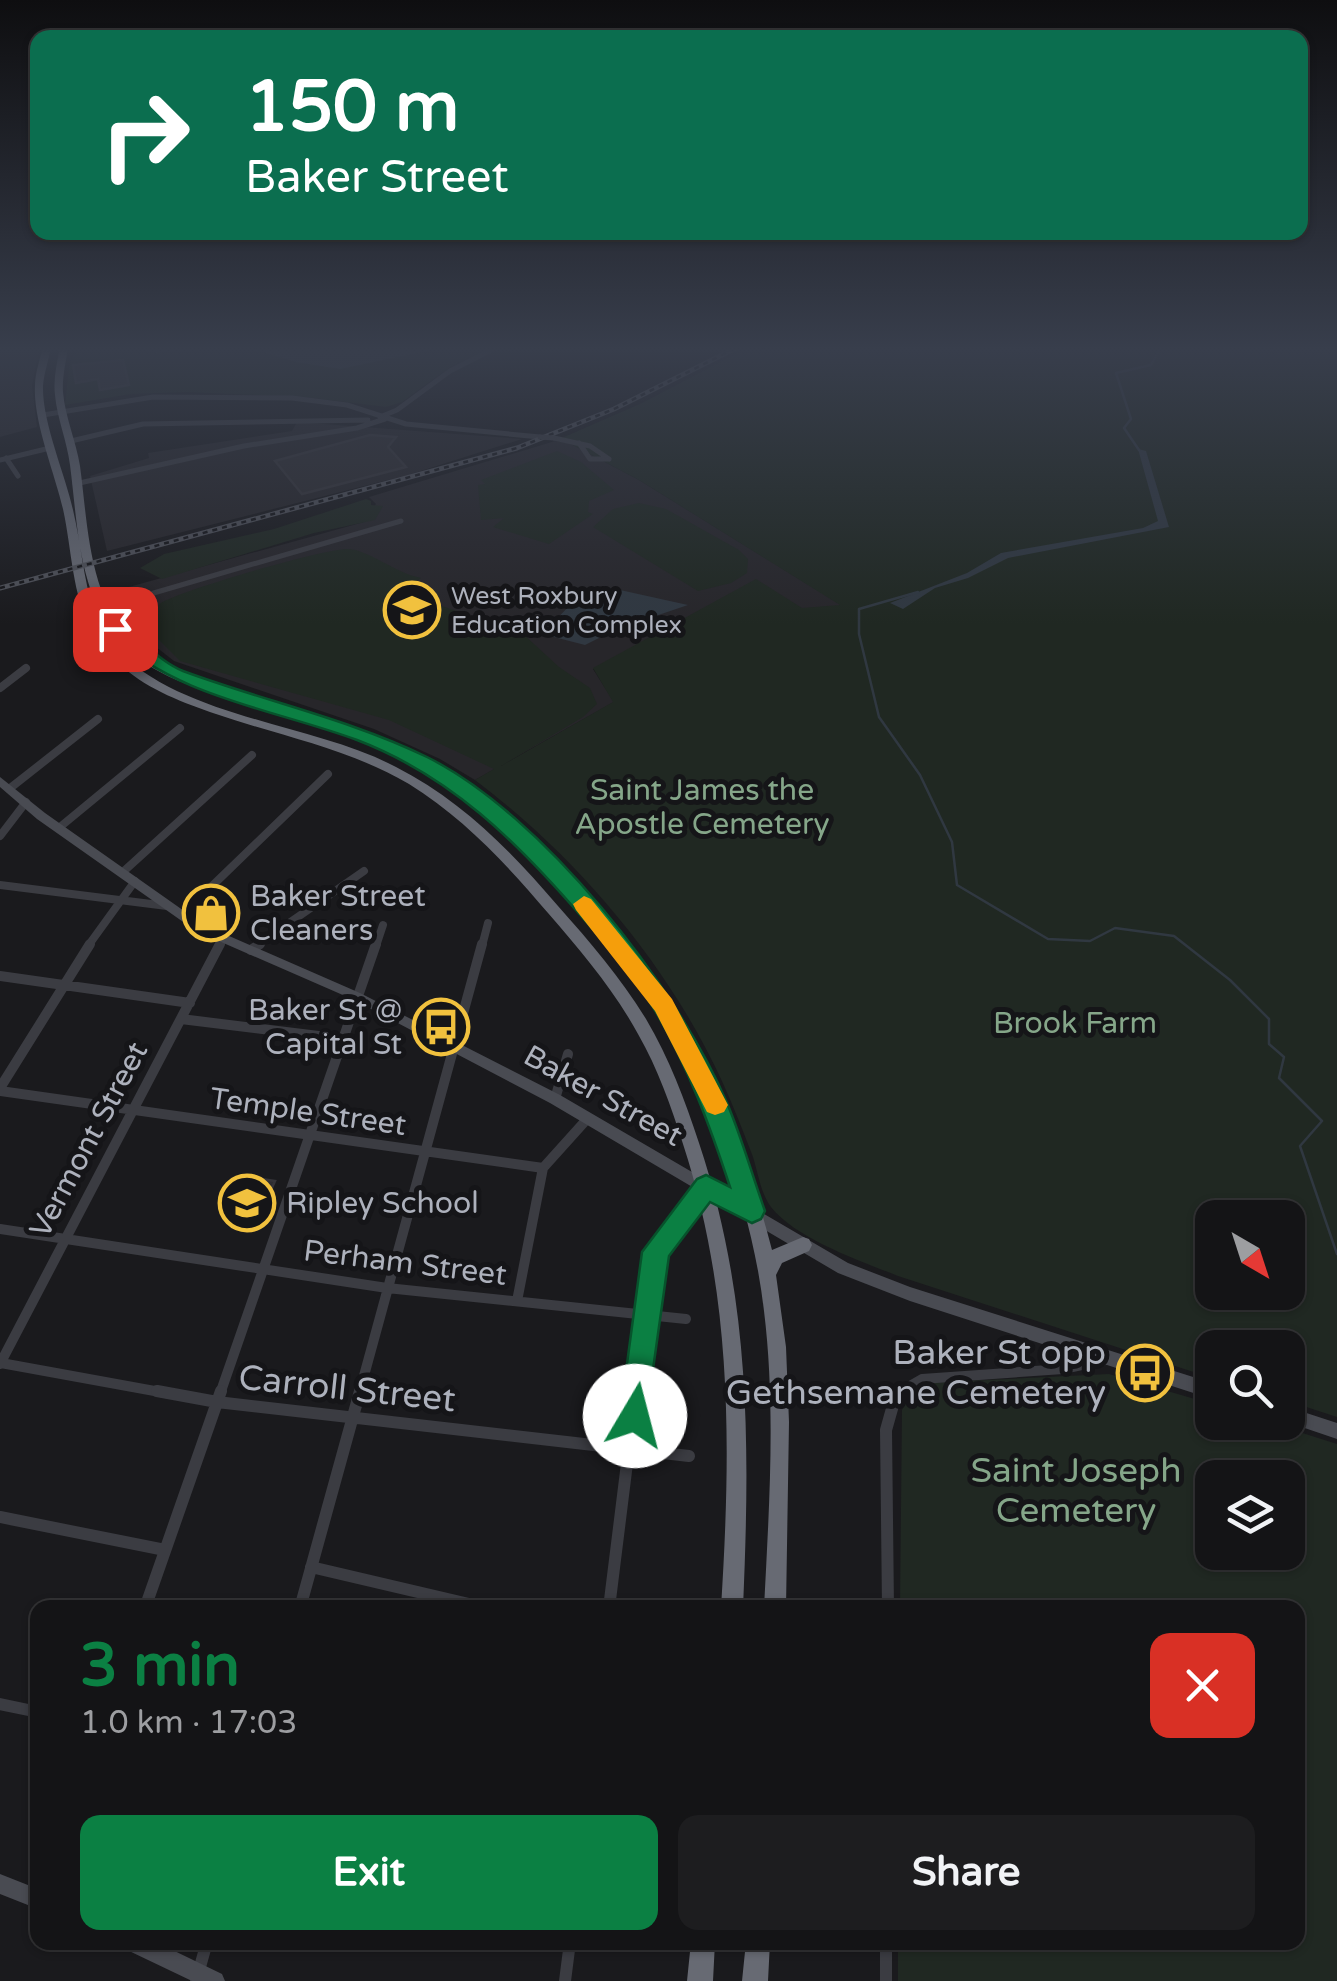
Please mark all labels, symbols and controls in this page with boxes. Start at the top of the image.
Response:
text: 150 m [245,66,459,150]
icon: right [80,70,210,200]
text: Baker Street [245,151,509,205]
school or university icon: West Roxbury Education Complex [382,580,442,640]
place label: West Roxbury Education Complex [451,581,682,640]
pin [73,587,158,672]
icon: arrive [88,602,143,657]
park label: Saint James the Apostle Cemetery [574,772,830,843]
place label: Baker Street Cleaners [250,878,426,949]
shop icon: Baker Street Cleaners [181,883,241,943]
place label: Baker St @ Capital St [248,992,402,1063]
bus stop icon: Baker St @ Capital St [411,997,471,1057]
park label: Brook Farm [993,1005,1157,1042]
street label: Vermont Street [22,1036,156,1244]
street label: Baker Street [517,1037,689,1155]
street label: Temple Street [207,1080,409,1144]
school or university icon: Ripley School [217,1173,277,1233]
place label: Ripley School [286,1185,479,1222]
north arrow [1195,1200,1305,1310]
map controls [1195,1200,1305,1570]
street label: Perham Street [301,1232,509,1294]
button: search [1195,1330,1305,1440]
place label: Baker St opp Gethsemane Cemetery [726,1332,1106,1414]
bus stop icon: Baker St opp Gethsemane Cemetery [1115,1343,1175,1403]
street label: Carroll Street [236,1357,458,1421]
position arrow [583,1364,687,1468]
park label: Saint Joseph Cemetery [971,1450,1181,1532]
button: layers [1195,1460,1305,1570]
text: 3 min [80,1630,240,1702]
button: close [1150,1633,1255,1738]
text: 1.0 km · 17:03 [80,1704,297,1742]
button: Exit [80,1815,658,1930]
button: Share [678,1815,1255,1930]

